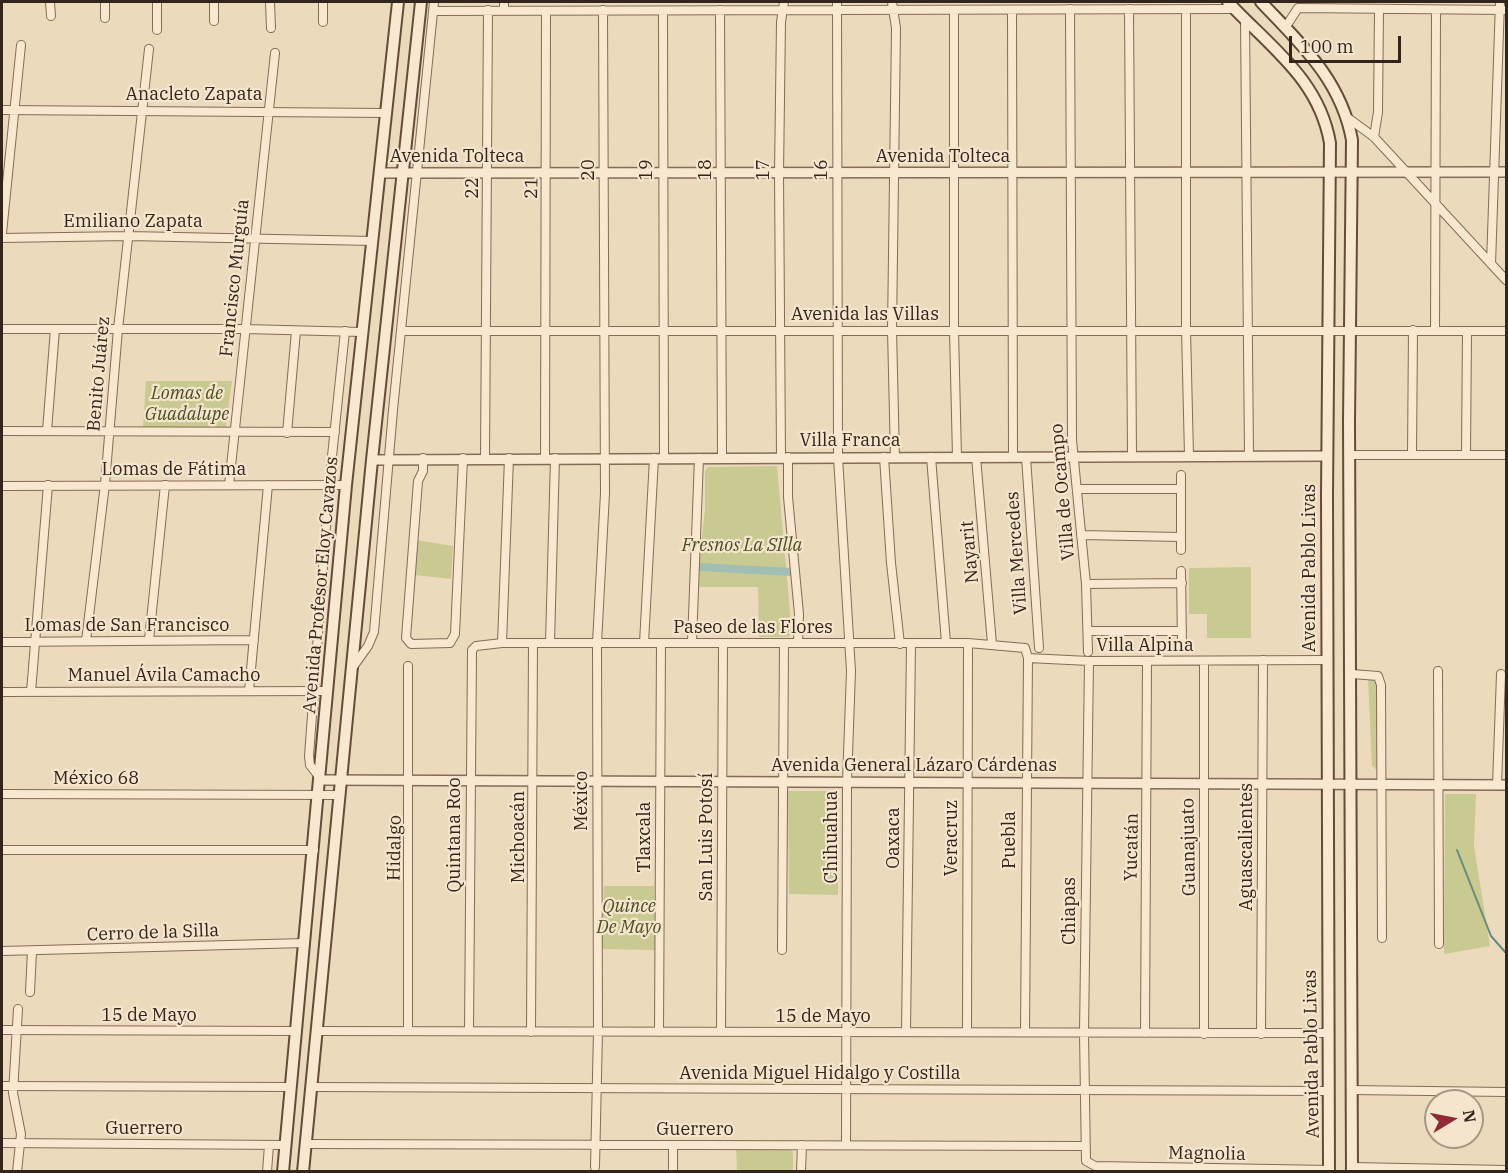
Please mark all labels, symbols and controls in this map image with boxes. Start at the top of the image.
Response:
scale bar [1292,24,1404,62]
text: 100 m [1300,35,1354,58]
street label: Anacleto Zapata [125,84,263,106]
street label: Avenida Tolteca [390,146,524,168]
street label: Avenida Tolteca [876,146,1010,168]
street label: 20 [578,159,600,181]
street label: 19 [636,159,658,181]
street label: 18 [695,159,717,181]
street label: 17 [753,159,775,181]
street label: 16 [811,159,833,181]
street label: 22 [462,177,484,199]
street label: 21 [521,177,543,199]
street label: Francisco Murguía [216,198,254,358]
street label: Emiliano Zapata [63,211,203,233]
street label: Avenida las Villas [791,304,939,326]
street label: Benito Juárez [83,316,115,432]
park label: Lomas de Guadalupe [145,383,229,426]
street label: Villa de Ocampo [1046,423,1080,561]
street label: Villa Franca [799,430,901,452]
street label: Avenida Profesor Eloy Cavazos [299,456,343,714]
street label: Lomas de Fátima [102,459,246,481]
street label: Avenida Pablo Livas [1299,484,1321,652]
street label: Villa Mercedes [1002,491,1032,615]
street label: Nayarit [957,520,983,584]
park label: Fresnos La SIlla [682,535,802,557]
street label: Lomas de San Francisco [25,615,229,637]
street label: Paseo de las Flores [673,617,833,639]
street label: Villa Alpina [1096,635,1194,657]
street label: Manuel Ávila Camacho [68,665,260,687]
street label: Avenida General Lázaro Cárdenas [771,755,1057,777]
street label: México 68 [53,768,139,790]
street label: México [571,771,593,831]
street label: San Luis Potosí [696,773,718,901]
street label: Quintana Roo [444,777,466,893]
street label: Aguascalientes [1236,783,1258,911]
street label: Michoacán [508,791,530,883]
street label: Chihuahua [821,791,843,883]
street label: Guanajuato [1177,798,1201,896]
street label: Veracruz [941,800,963,876]
street label: Tlaxcala [634,801,656,873]
street label: Oaxaca [883,807,905,869]
street label: Puebla [999,811,1021,869]
street label: Yucatán [1121,813,1143,881]
street label: Hidalgo [384,815,406,881]
street label: Chiapas [1059,877,1081,945]
park label: Quince De Mayo [597,896,661,938]
street label: Cerro de la Silla [86,920,220,946]
street label: Avenida Pablo Livas [1300,970,1324,1138]
street label: 15 de Mayo [101,1005,197,1027]
street label: 15 de Mayo [775,1006,871,1028]
street label: Avenida Miguel Hidalgo y Costilla [679,1063,961,1085]
north arrow [1424,1089,1484,1149]
text: N [1459,1108,1481,1124]
street label: Guerrero [105,1118,183,1140]
street label: Guerrero [656,1119,734,1141]
street label: Magnolia [1168,1143,1246,1165]

